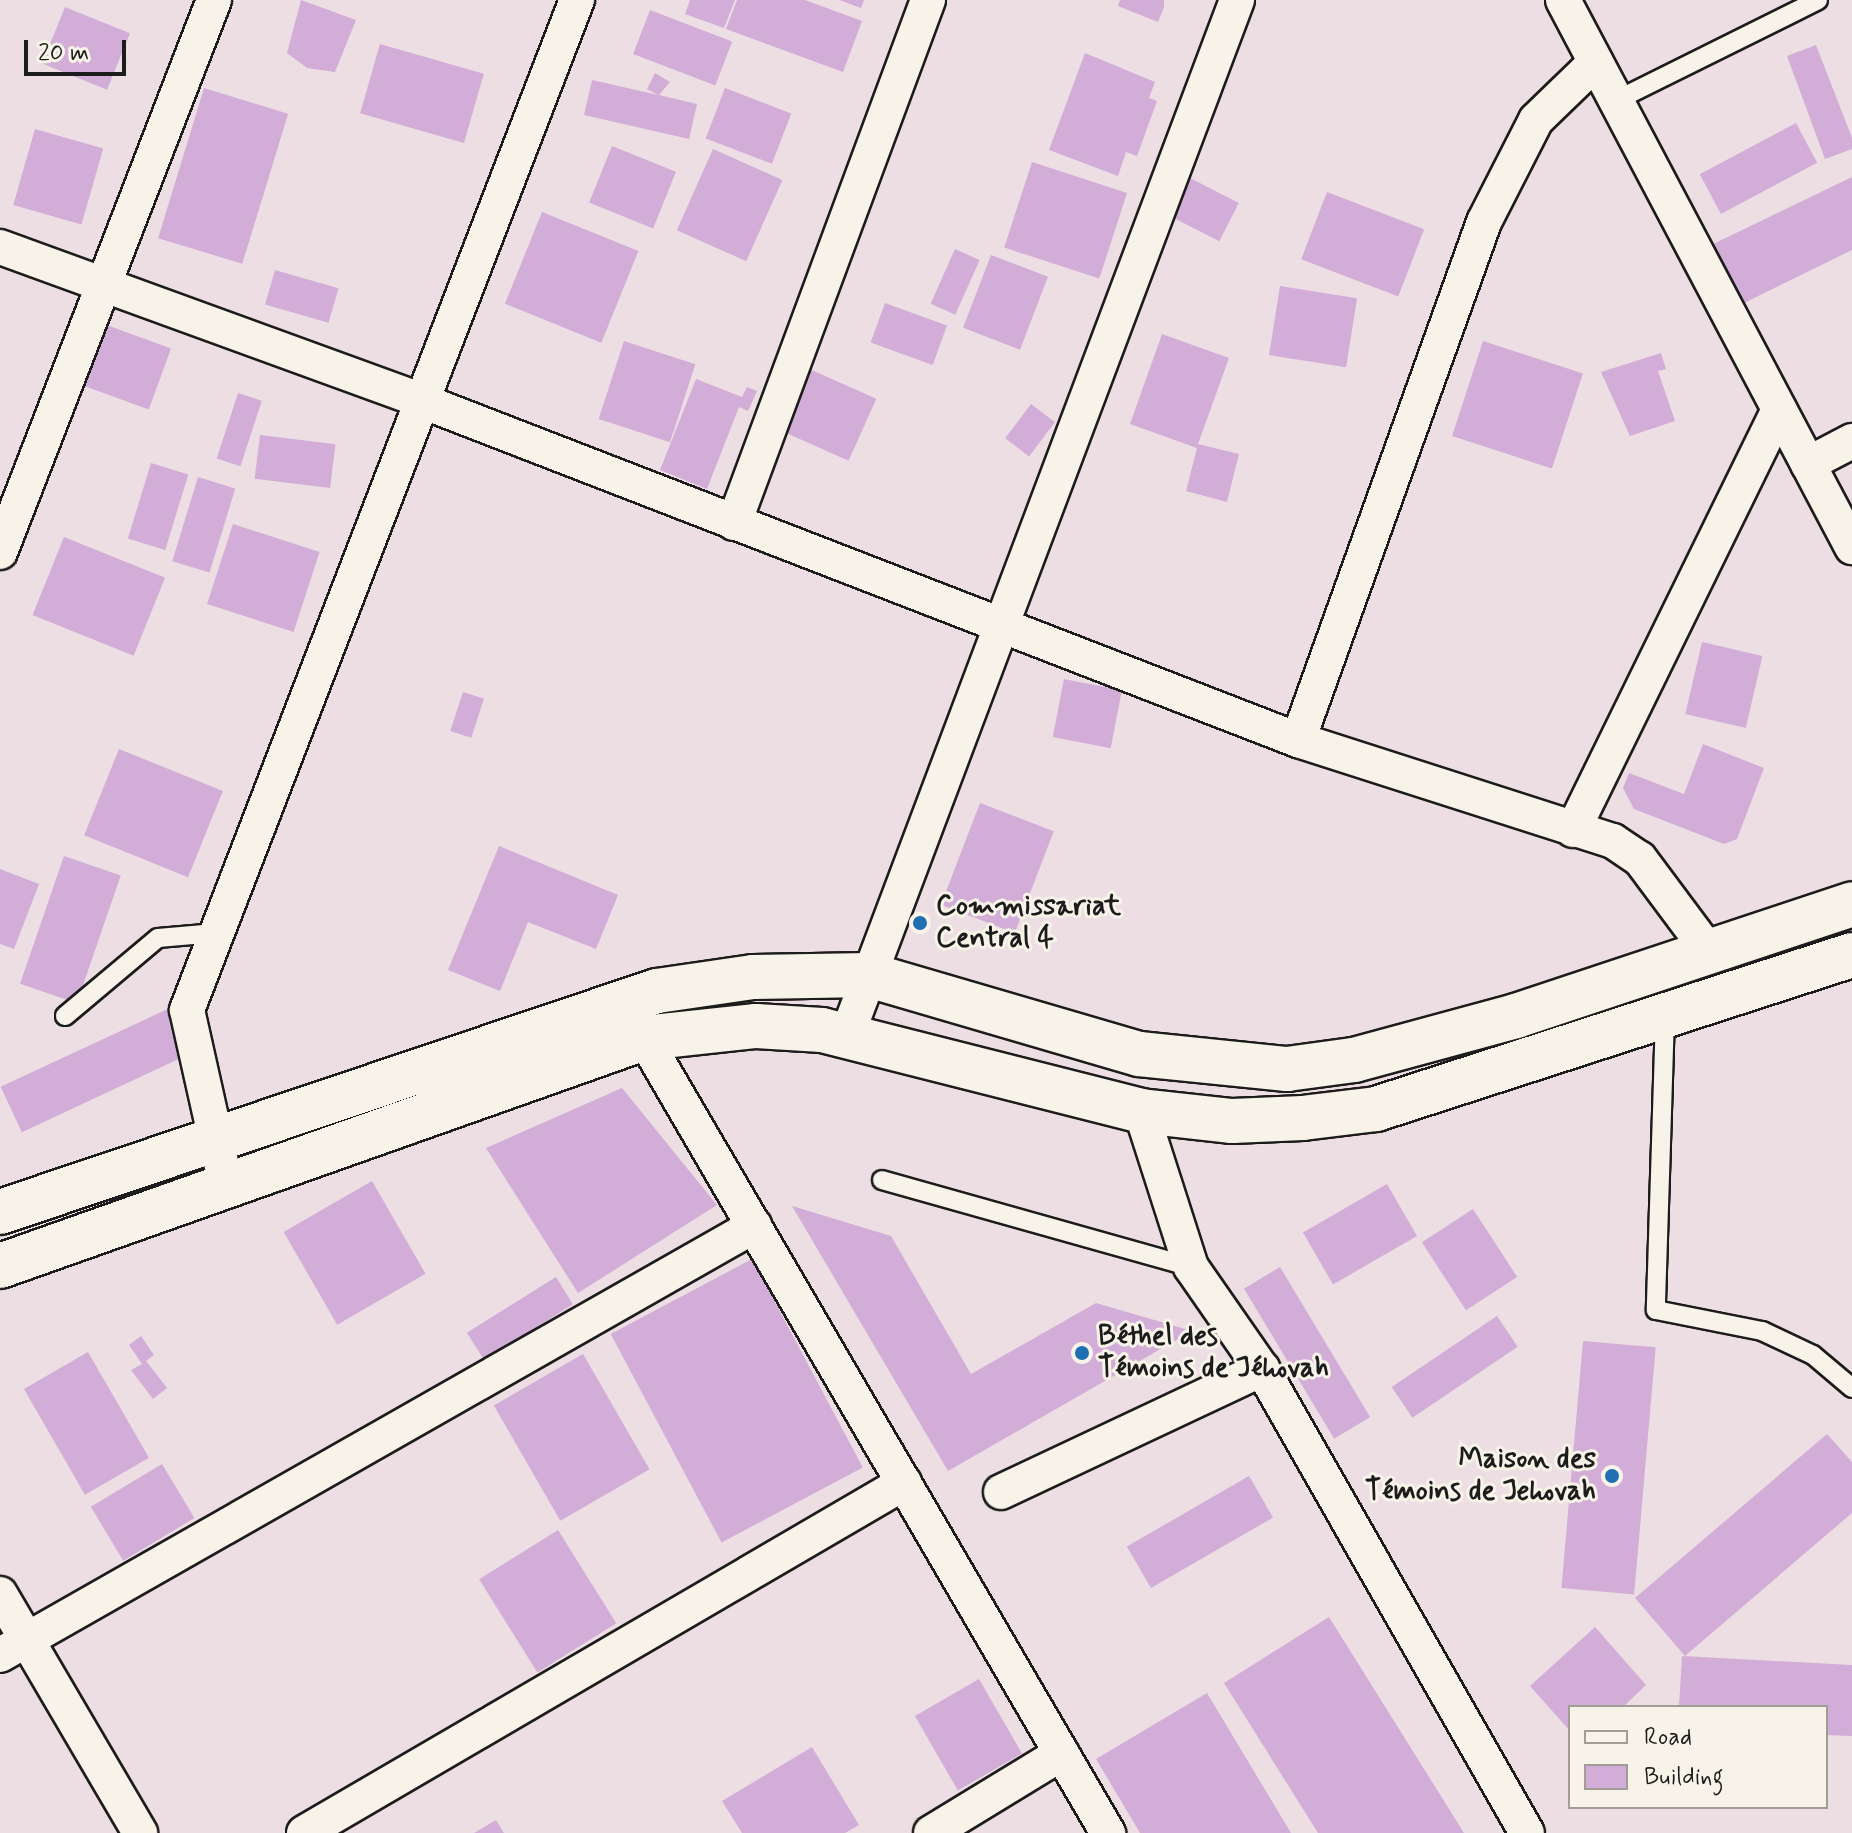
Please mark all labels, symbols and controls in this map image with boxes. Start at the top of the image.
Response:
scale bar [28,24,130,74]
text: 20 m [38,38,89,69]
place label: Commissariat Central 4 [936,890,1121,956]
marker: Commissariat Central 4 [911,914,929,932]
place label: Béthel des Témoins de Jéhovah [1098,1320,1331,1386]
marker: Béthel des Témoins de Jéhovah [1073,1344,1091,1362]
place label: Maison des Témoins de Jehovah [1361,1443,1596,1509]
marker: Maison des Témoins de Jehovah [1603,1467,1621,1485]
legend [1568,1705,1828,1809]
text: Road [1644,1722,1692,1753]
text: Building [1644,1762,1724,1793]

